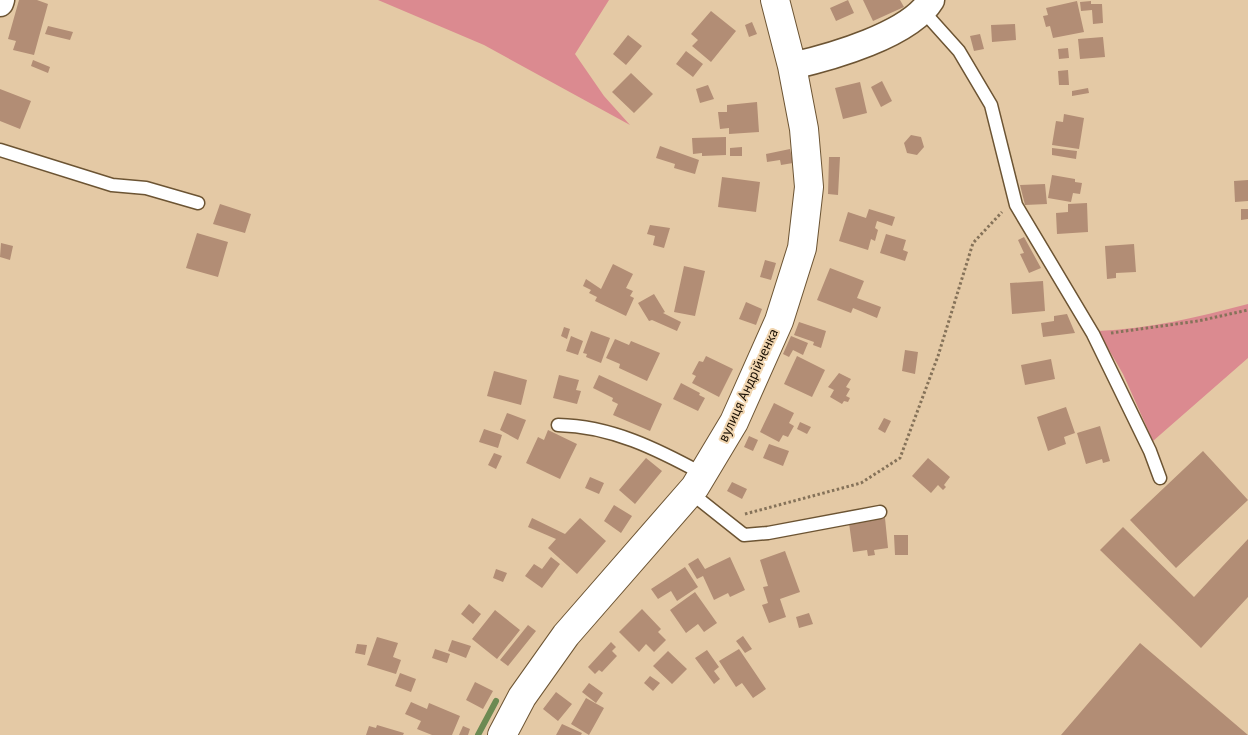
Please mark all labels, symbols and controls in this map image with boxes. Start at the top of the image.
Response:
street label: вулиця Андрійченка [714,325,782,445]

